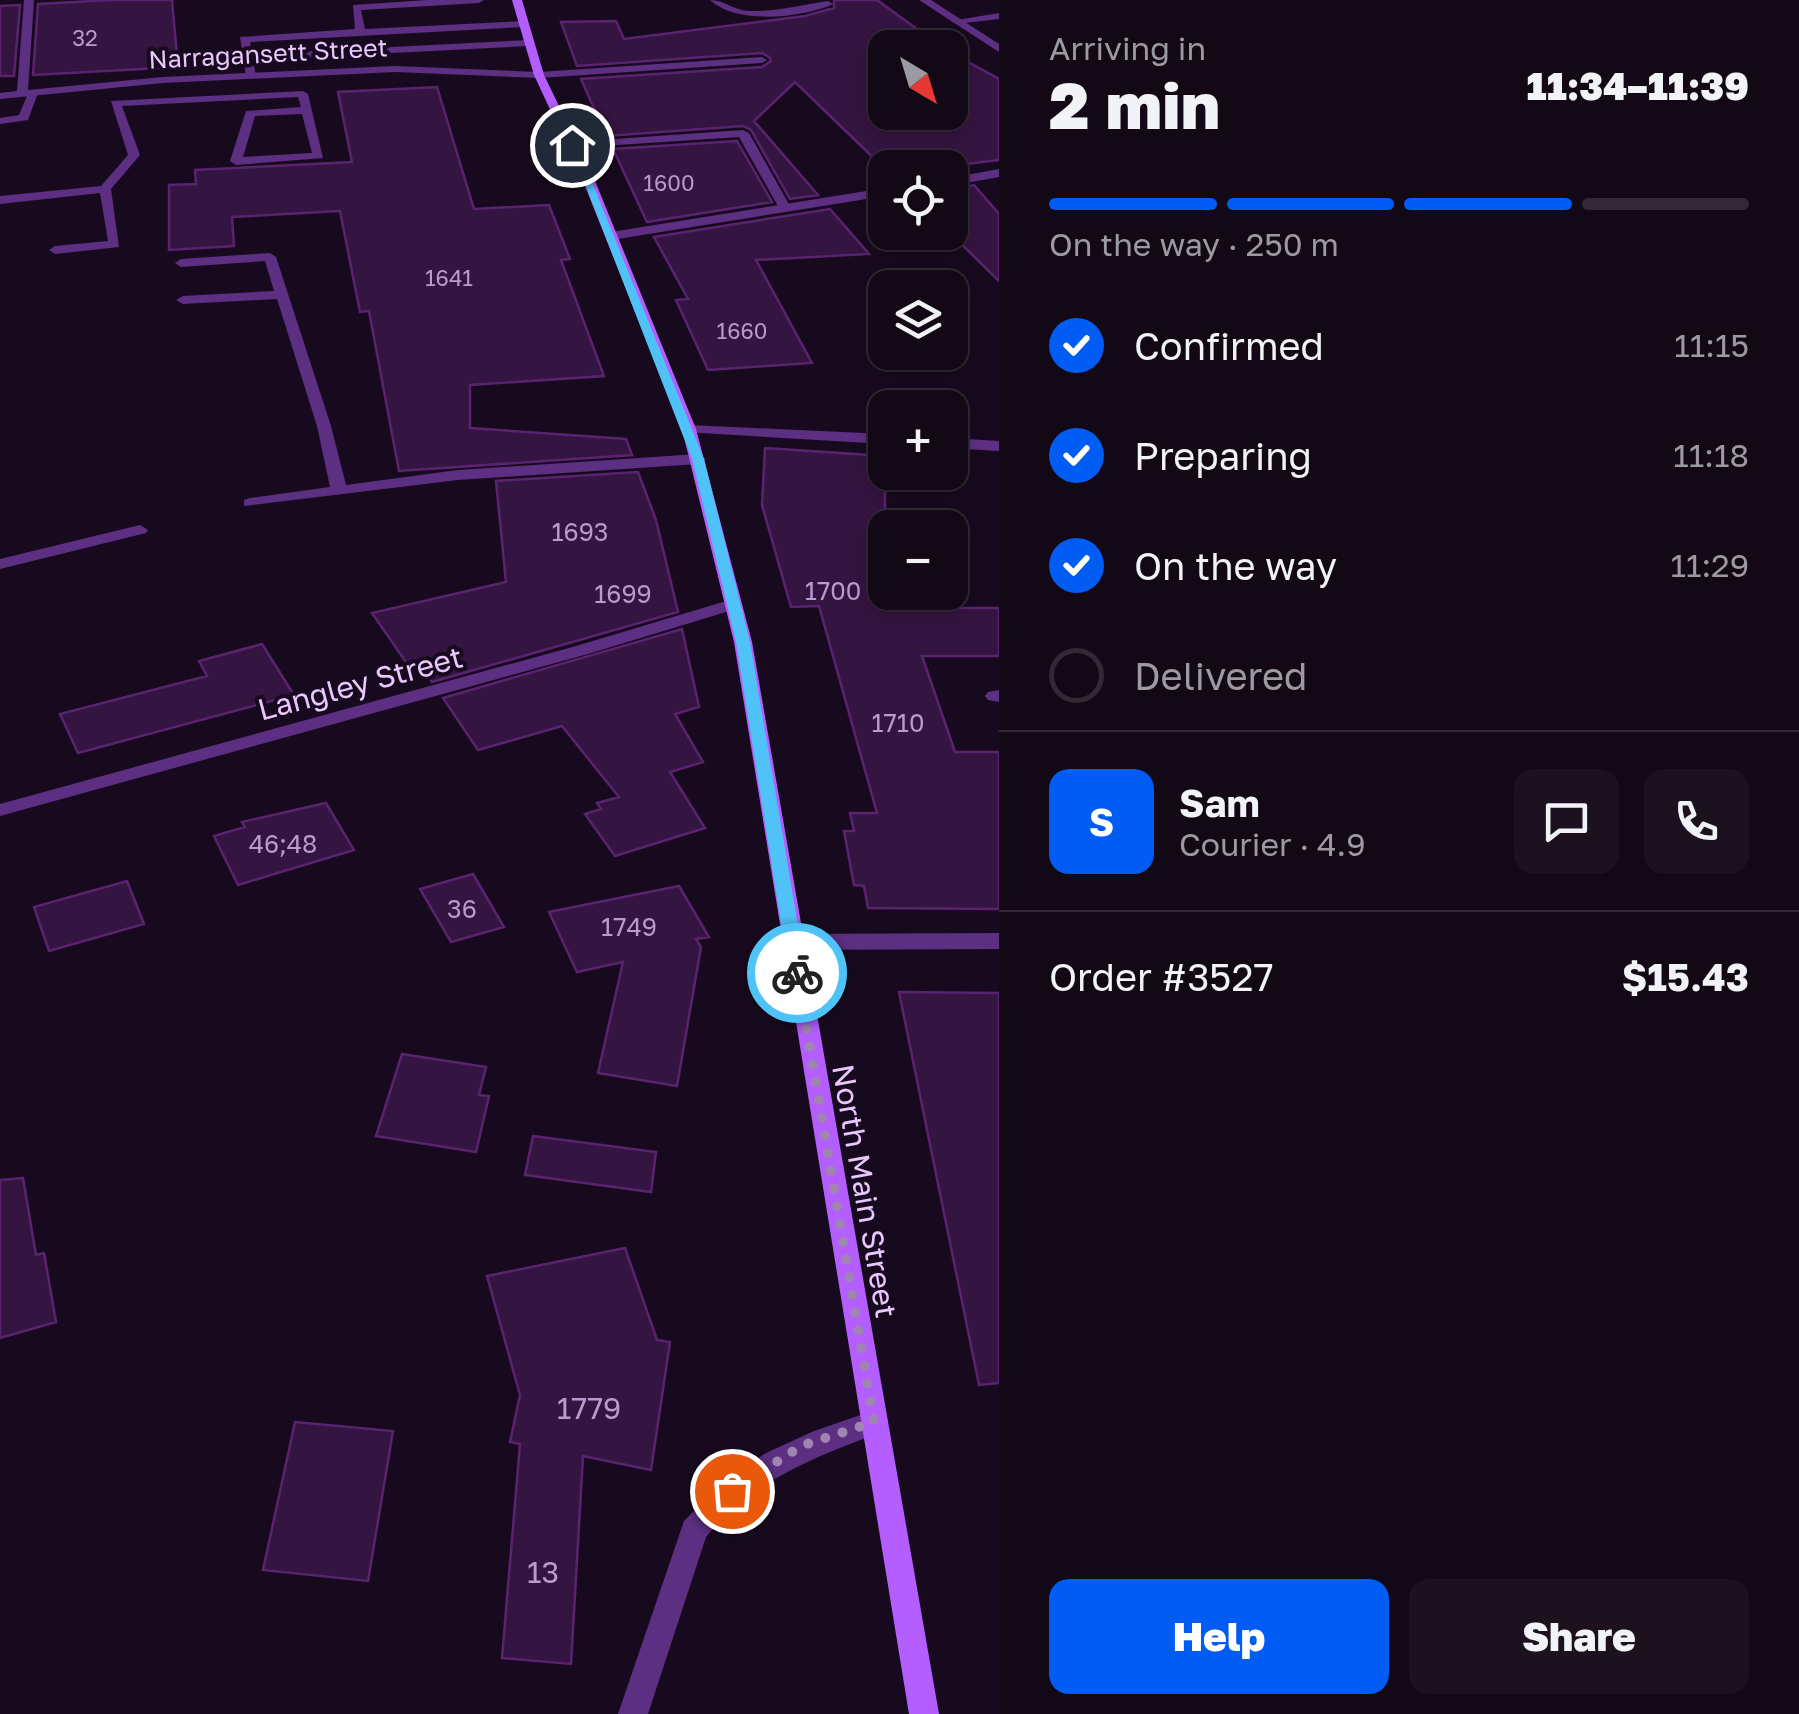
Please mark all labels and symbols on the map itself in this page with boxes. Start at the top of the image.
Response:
house number: 32 [72,24,98,51]
north arrow [868,30,968,130]
street label: Narragansett Street [148,31,388,75]
pin [530,103,615,188]
house number: 1600 [643,169,695,196]
house number: 1641 [425,264,473,291]
house number: 1660 [717,317,767,344]
house number: 1693 [551,516,609,547]
house number: 1700 [805,575,861,606]
house number: 1699 [594,578,652,609]
street label: Langley Street [254,638,466,728]
house number: 1710 [871,707,925,738]
house number: 46;48 [249,828,317,859]
house number: 36 [447,893,477,924]
house number: 1749 [601,911,657,942]
courier [747,923,847,1023]
street label: North Main Street [825,1062,905,1320]
house number: 1779 [557,1390,621,1426]
pin [690,1449,775,1534]
house number: 13 [527,1554,559,1590]

